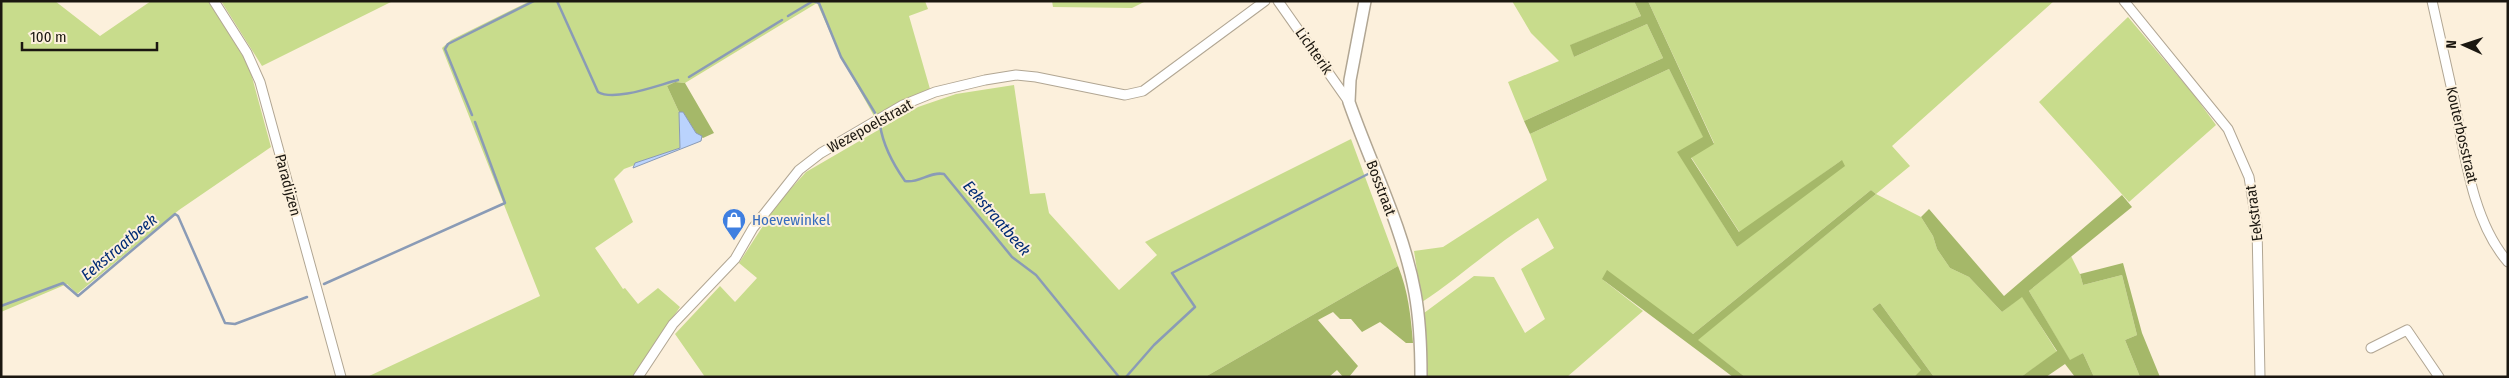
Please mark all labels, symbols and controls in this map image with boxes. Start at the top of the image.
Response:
scale bar [22,20,158,52]
north arrow [2439,20,2489,70]
street label: Lichterik [1291,24,1337,78]
text: 100 m [30,28,67,46]
text: N [2443,40,2460,49]
street label: Kouterbosstraat [2442,85,2482,185]
street label: Wezepoelstraat [824,95,916,157]
street label: Paradijzen [271,152,305,218]
street label: Bosstraat [1362,158,1400,218]
water label: Eekstraatbeek [959,177,1035,259]
street label: Eekstraat [2242,184,2266,242]
shop icon: Hoevewinkel [721,207,747,241]
water label: Eekstraatbeek [77,210,161,284]
place label: Hoevewinkel [752,211,830,229]

